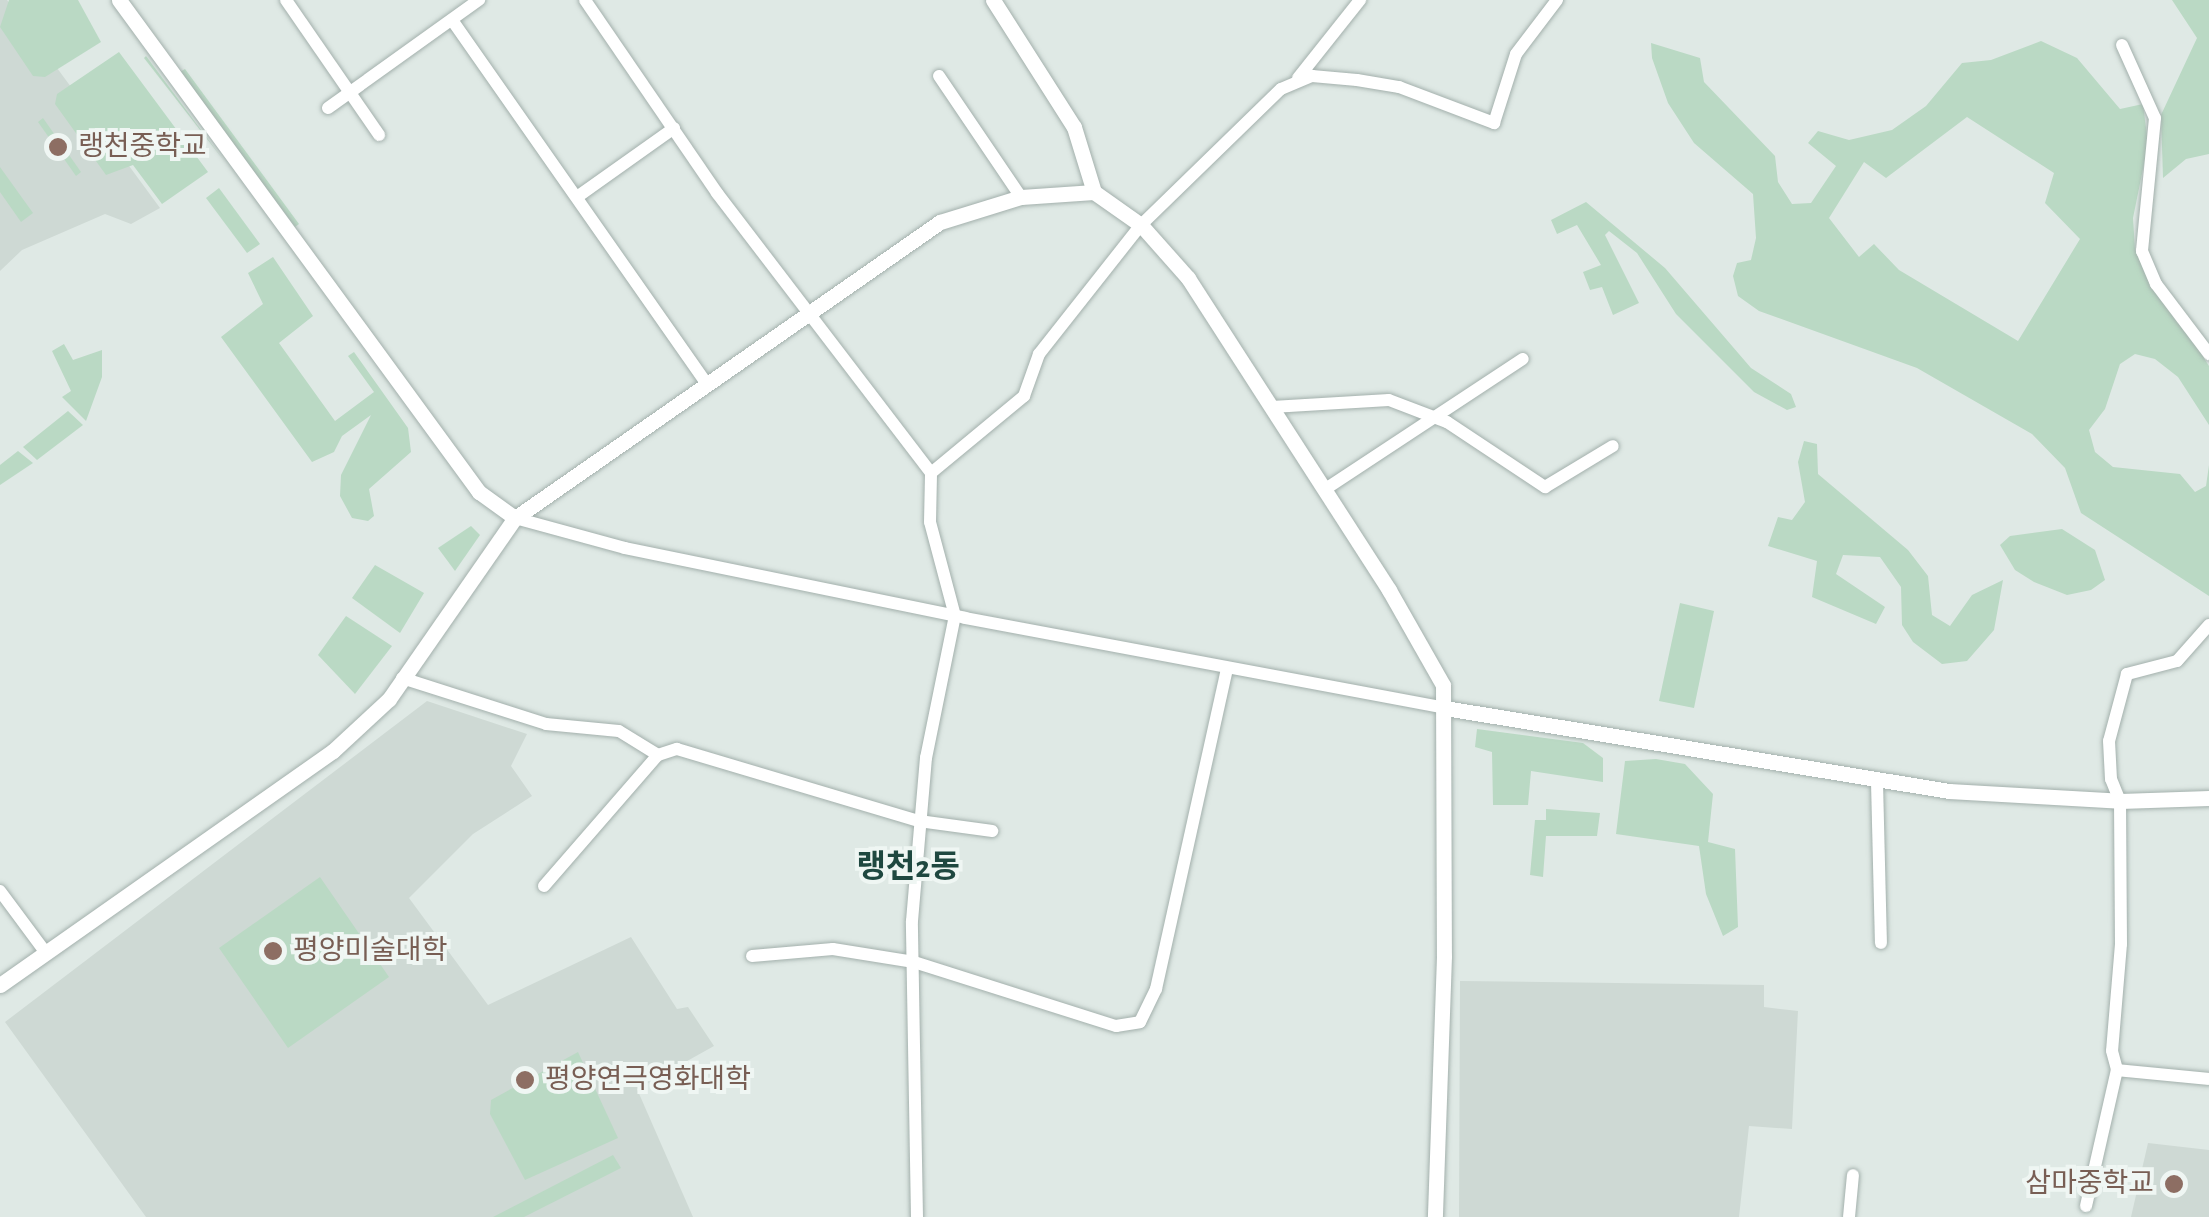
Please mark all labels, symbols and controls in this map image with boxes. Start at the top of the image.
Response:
place label: 랭천중학교 [78,130,207,164]
marker: 랭천중학교 [47,136,69,158]
district label: 랭천2동 [856,848,960,886]
place label: 평양미술대학 [293,934,448,968]
marker: 평양미술대학 [262,940,284,962]
place label: 평양연극영화대학 [545,1063,751,1097]
marker: 평양연극영화대학 [514,1069,536,1091]
place label: 삼마중학교 [2025,1167,2154,1201]
marker: 삼마중학교 [2163,1173,2185,1195]

